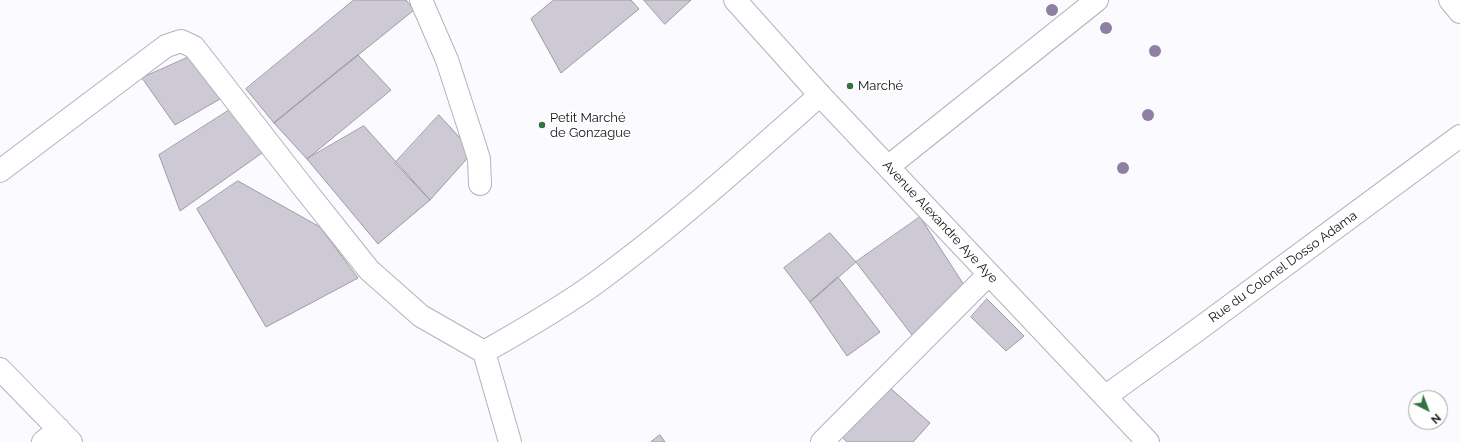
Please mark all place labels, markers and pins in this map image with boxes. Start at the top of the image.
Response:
place label: Marché [858,78,903,94]
marker: Marché [845,81,855,91]
place label: Petit Marché de Gonzague [550,110,631,141]
marker: Petit Marché de Gonzague [537,120,547,130]

